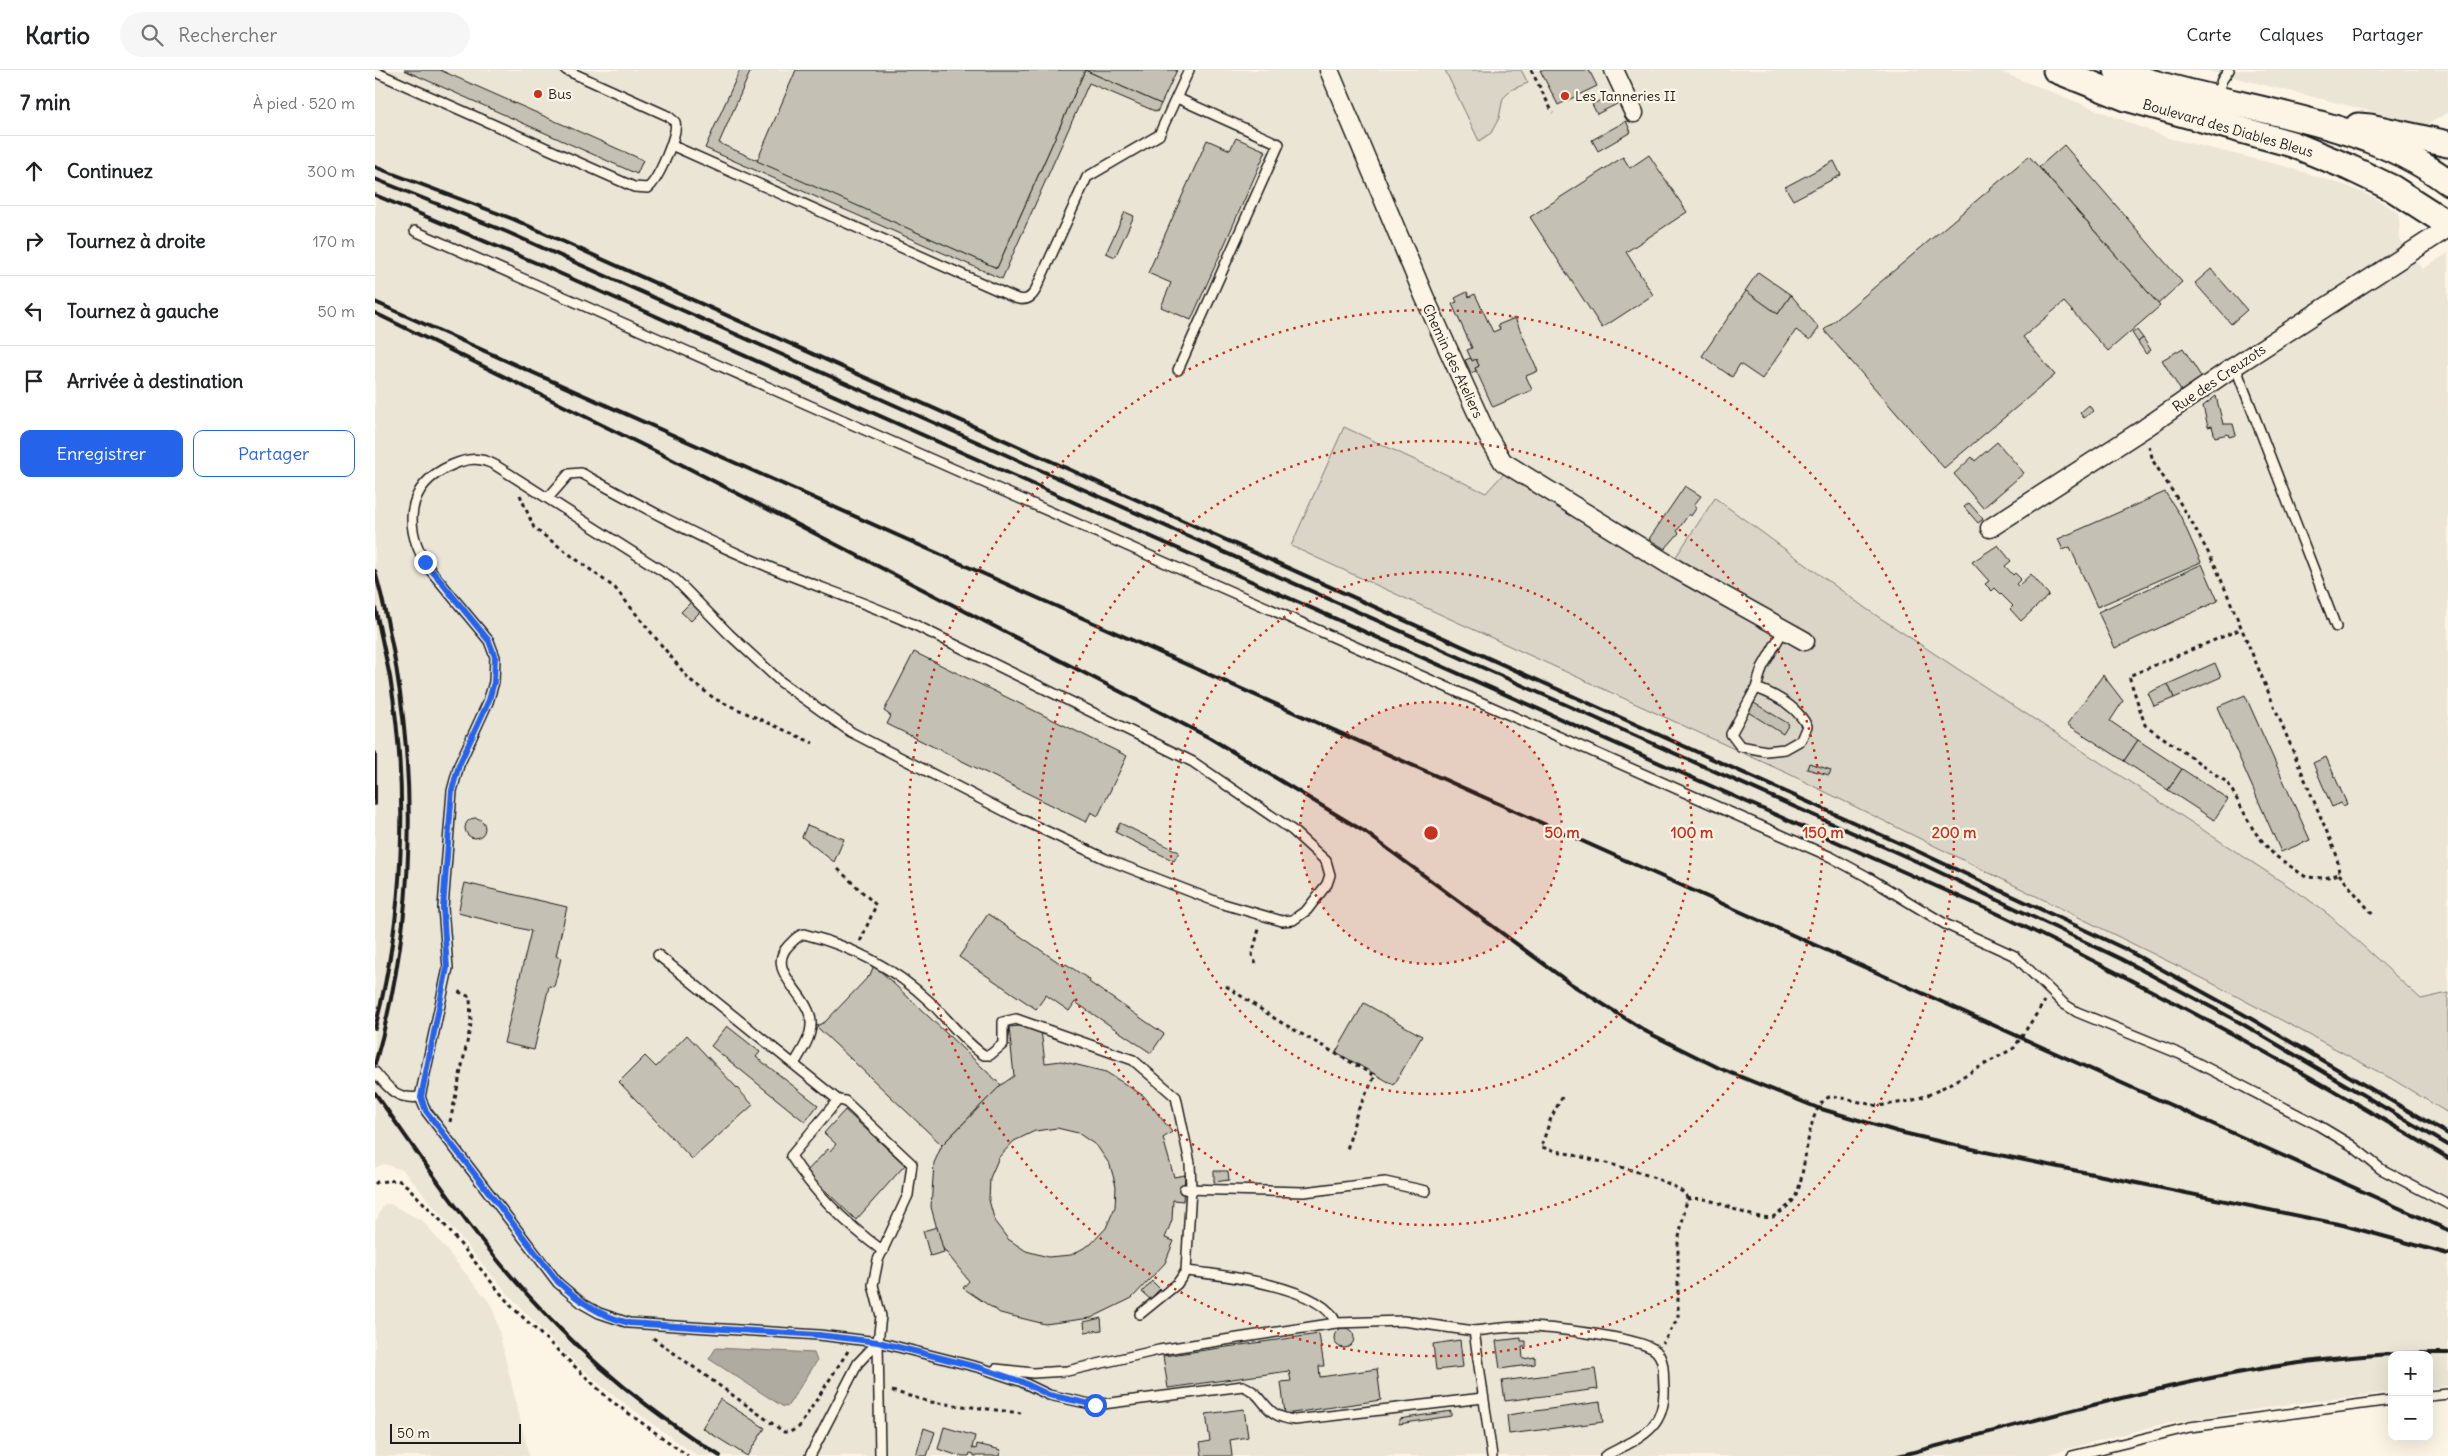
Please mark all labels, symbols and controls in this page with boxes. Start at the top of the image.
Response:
search box [120,12,470,57]
text: Kartio [25,20,90,50]
icon: search [138,21,166,49]
text: Rechercher [178,23,277,47]
text: Carte [2186,23,2231,46]
text: Calques [2259,23,2324,46]
text: Partager [2352,23,2423,46]
place label: Bus [548,85,572,103]
place label: Les Tanneries II [1575,87,1676,105]
marker: Bus [532,88,544,100]
text: 7 min [20,89,71,116]
marker: Les Tanneries II [1559,90,1571,102]
text: À pied · 520 m [253,93,355,113]
street label: Boulevard des Diables Bleus [2141,95,2315,161]
icon: ahead [20,157,48,185]
text: Continuez [67,159,153,183]
text: 300 m [307,161,355,181]
icon: right [20,227,48,255]
text: Tournez à droite [67,229,206,253]
text: 170 m [312,231,355,251]
icon: left [20,297,48,325]
text: Tournez à gauche [67,299,219,323]
text: 50 m [317,301,355,321]
street label: Chemin des Ateliers [1419,301,1487,421]
street label: Rue des Creuzots [2169,340,2269,416]
icon: arrive [20,367,48,395]
text: Arrivée à destination [67,369,243,393]
button: Enregistrer [20,430,183,477]
button: Partager [193,430,355,477]
route end [414,551,437,574]
text: 50 m [1544,823,1580,842]
text: 100 m [1671,823,1713,842]
text: 150 m [1802,823,1844,842]
text: 200 m [1932,823,1976,842]
centre of rings [1422,824,1440,842]
map controls [2388,1351,2433,1441]
button: + [2388,1351,2433,1396]
route start [1084,1394,1107,1417]
button: − [2388,1396,2433,1441]
scale bar [390,1421,521,1444]
text: 50 m [397,1424,430,1442]

